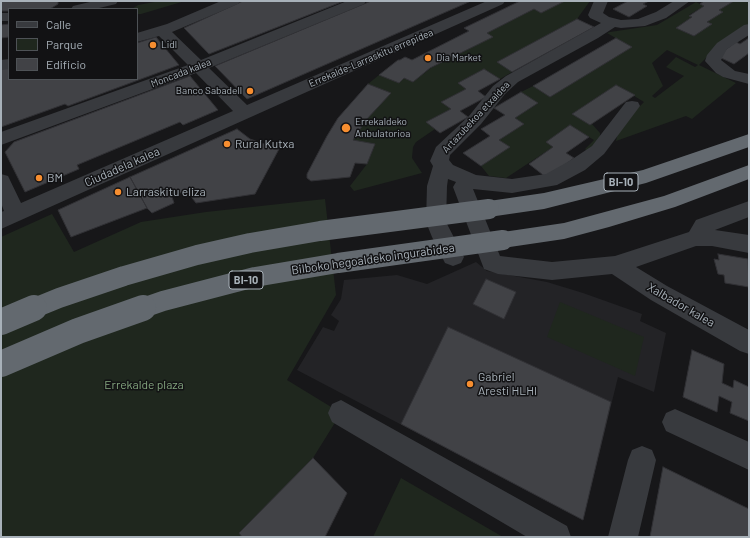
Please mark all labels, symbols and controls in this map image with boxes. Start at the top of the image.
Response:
legend [8,8,138,80]
text: Calle [46,17,71,31]
street label: Errekalde-Larraskitu errepidea [307,26,435,90]
text: Parque [46,37,83,51]
place label: Lidl [161,39,177,51]
marker: Lidl [148,40,158,50]
place label: Dia Market [436,52,481,64]
marker: Dia Market [423,53,433,63]
street label: Moncada kalea [149,56,213,90]
text: Edificio [46,57,86,71]
street label: Artazubekoa etxaldea [440,79,512,155]
place label: Banco Sabadell [176,85,242,97]
marker: Banco Sabadell [245,86,255,96]
place label: Errekaldeko Anbulatorioa [355,116,410,140]
marker: Errekaldeko Anbulatorioa [340,122,352,134]
place label: Rural Kutxa [235,137,294,151]
marker: Rural Kutxa [222,139,232,149]
street label: Ciudadela kalea [82,144,162,190]
place label: BM [47,171,63,185]
marker: BM [34,173,44,183]
road number: BI-10 [604,173,638,191]
place label: Larraskitu eliza [126,185,206,199]
marker: Larraskitu eliza [113,187,123,197]
street label: Bilboko hegoaldeko ingurabidea [290,240,456,278]
road number: BI-10 [229,271,263,289]
street label: Xalbador kalea [645,280,717,330]
place label: Gabriel Aresti HLHI [478,370,537,398]
park label: Errekalde plaza [104,378,184,392]
marker: Gabriel Aresti HLHI [465,379,475,389]

